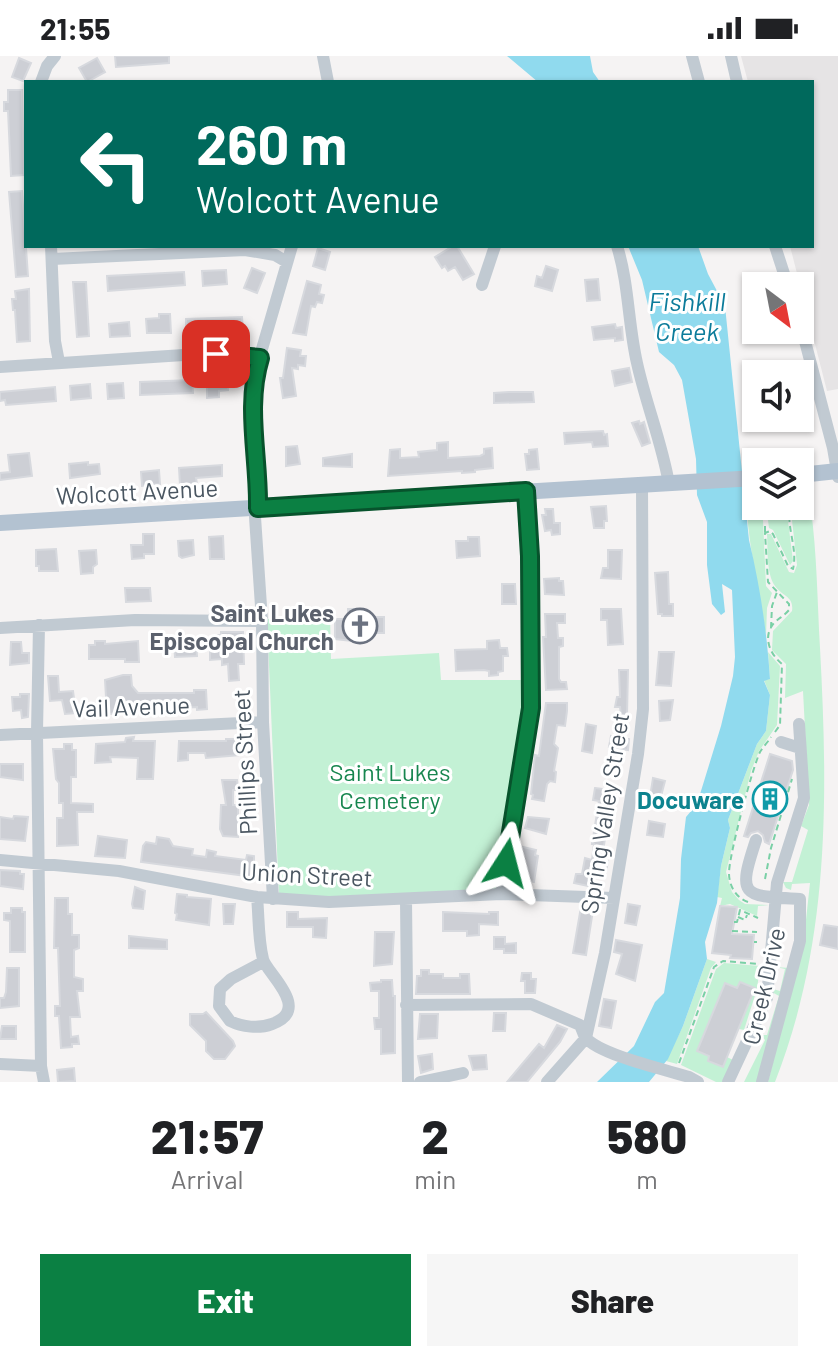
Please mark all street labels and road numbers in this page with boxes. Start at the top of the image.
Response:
street label: Wolcott Avenue [55,472,219,510]
street label: Vail Avenue [72,689,190,723]
street label: Phillips Street [226,689,262,835]
street label: Spring Valley Street [574,711,634,915]
street label: Union Street [241,856,373,892]
street label: Creek Drive [735,925,791,1047]

